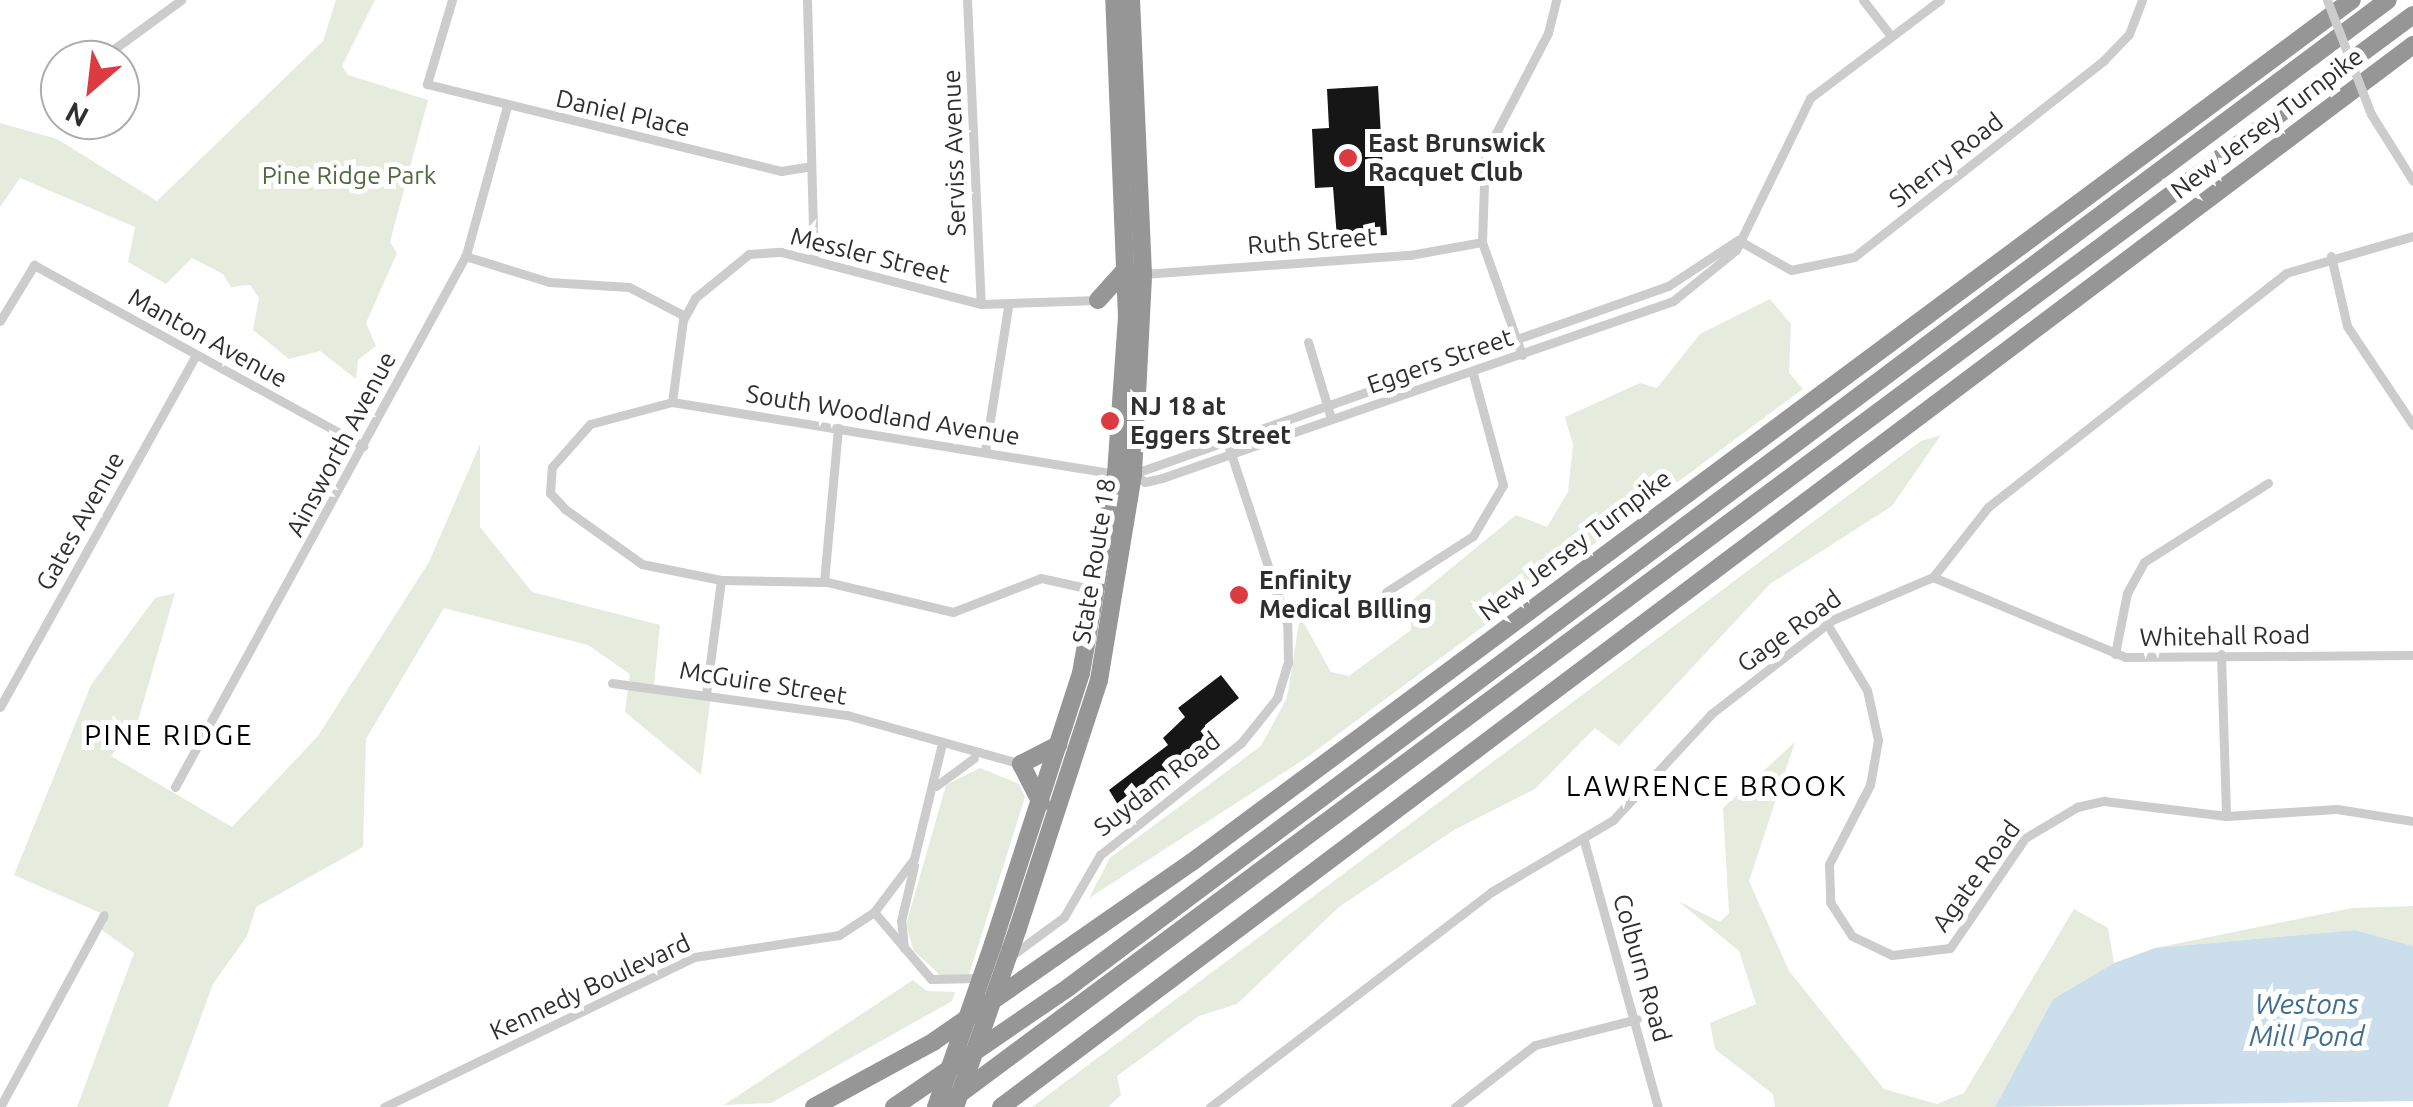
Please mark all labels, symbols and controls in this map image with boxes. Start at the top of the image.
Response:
north arrow [40,40,140,140]
street label: New Jersey Turnpike [2165,41,2369,205]
street label: Serviss Avenue [936,69,972,237]
street label: Daniel Place [553,83,693,143]
text: N [60,97,93,134]
street label: Sherry Road [1883,106,2009,214]
place label: East Brunswick Racquet Club [1368,129,1545,188]
marker: East Brunswick Racquet Club [1337,147,1359,169]
park label: Pine Ridge Park [262,160,436,190]
street label: Messler Street [787,221,953,289]
street label: Ruth Street [1246,222,1378,260]
street label: Manton Avenue [123,282,293,394]
street label: Eggers Street [1363,322,1517,400]
street label: Ainsworth Avenue [280,346,402,542]
street label: South Woodland Avenue [744,379,1022,451]
place label: NJ 18 at Eggers Street [1130,392,1291,451]
marker: NJ 18 at Eggers Street [1099,410,1121,432]
street label: Gates Avenue [30,446,130,596]
street label: New Jersey Turnpike [1473,463,1677,627]
street label: State Route 18 [1066,476,1122,646]
place label: Enfinity Medical BIlling [1259,566,1432,625]
street label: Gage Road [1731,583,1847,679]
marker: Enfinity Medical BIlling [1228,584,1250,606]
street label: Whitehall Road [2139,620,2311,652]
street label: McGuire Street [677,655,849,711]
district label: PINE RIDGE [84,718,254,752]
street label: Suydam Road [1088,725,1226,843]
district label: LAWRENCE BROOK [1566,769,1848,803]
street label: Agate Road [1926,814,2026,938]
street label: Colburn Road [1607,891,1677,1045]
street label: Kennedy Boulevard [485,927,695,1047]
water label: Westons Mill Pond [2249,987,2365,1053]

